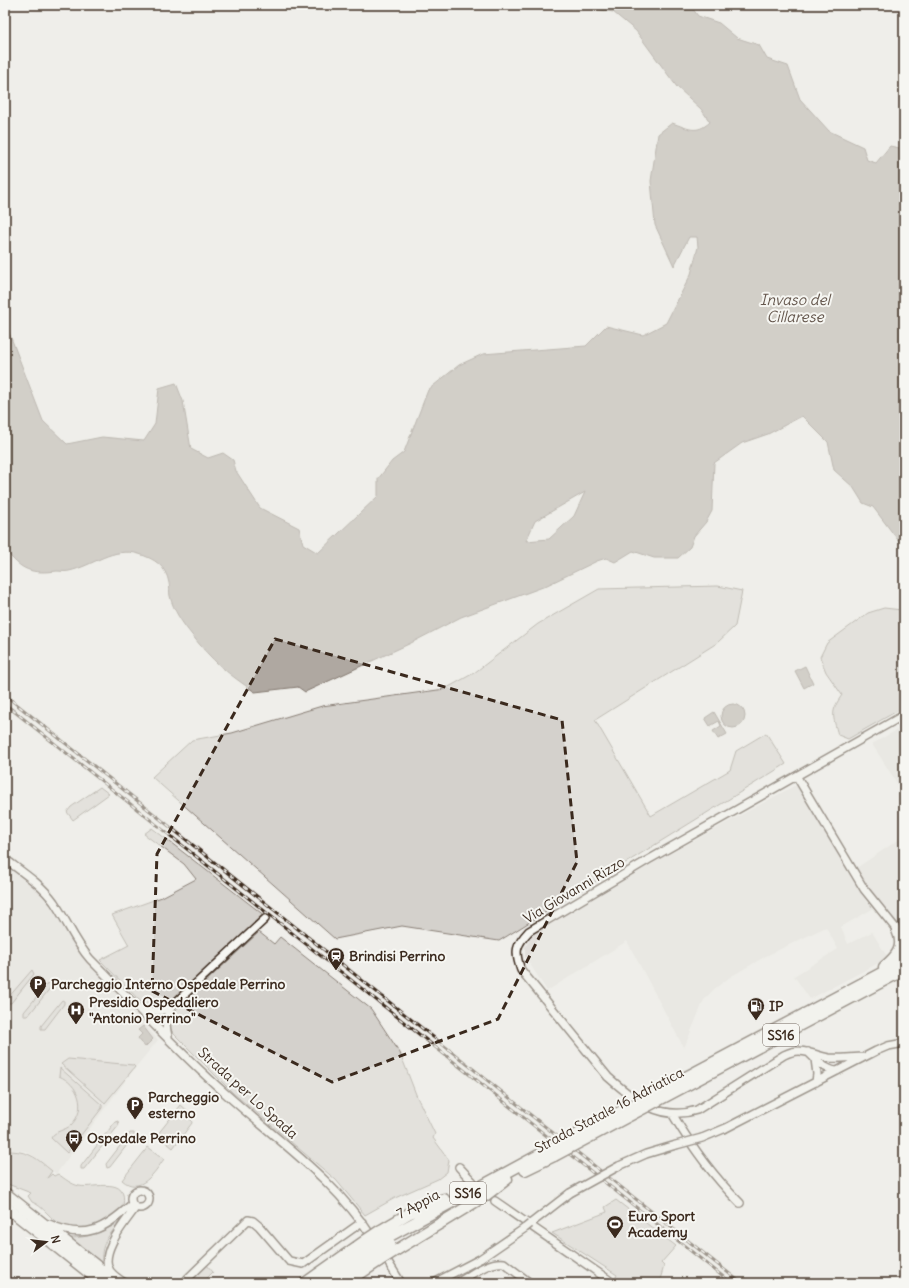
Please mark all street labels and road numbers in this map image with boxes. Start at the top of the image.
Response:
street label: Via Giovanni Rizzo [520,853,628,927]
road number: SS16 [763,1024,799,1046]
street label: Strada per Lo Spada [194,1043,302,1143]
street label: Strada Statale 16 Adriatica [531,1063,687,1157]
road number: SS16 [450,1182,486,1204]
street label: 7 Appia [393,1185,443,1223]

